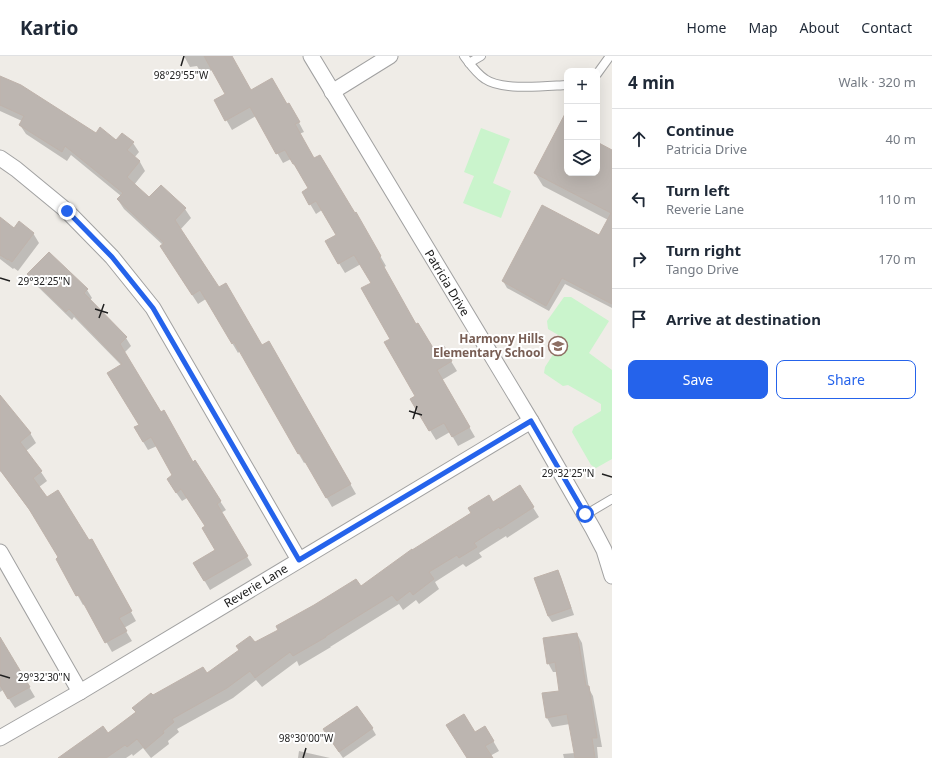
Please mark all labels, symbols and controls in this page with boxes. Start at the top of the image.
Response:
text: Kartio [20,15,78,41]
text: Home [687,18,726,37]
text: Map [748,18,778,37]
text: About [800,18,839,37]
text: Contact [861,18,912,37]
text: 98°29'55"W [154,68,209,82]
map controls [564,68,600,176]
button: + [564,68,600,104]
text: 4 min [628,71,675,94]
text: Walk · 320 m [838,73,916,91]
button: − [564,104,600,140]
text: Continue [666,120,734,140]
icon: ahead [628,128,650,150]
text: 40 m [886,130,916,148]
button: layers [564,140,600,176]
text: Patricia Drive [666,140,747,158]
text: Turn left [666,180,730,200]
icon: left [628,188,650,210]
text: 110 m [878,190,916,208]
text: Reverie Lane [666,200,744,218]
route end [58,202,76,220]
text: Turn right [666,240,741,260]
street label: Patricia Drive [421,246,474,319]
icon: right [628,248,650,270]
text: 170 m [878,250,916,268]
text: Tango Drive [666,260,739,278]
text: 29°32'25"N [18,274,70,288]
icon: arrive [628,308,650,330]
text: Arrive at destination [666,309,821,329]
place label: Harmony Hills Elementary School [433,330,544,361]
school or university icon: Harmony Hills Elementary School [547,335,569,357]
button: Save [628,360,768,399]
button: Share [776,360,916,399]
text: 29°32'25"N [542,466,594,480]
route start [576,505,594,523]
street label: Reverie Lane [220,560,291,611]
text: 29°32'30"N [18,670,70,684]
text: 98°30'00"W [279,731,334,745]

